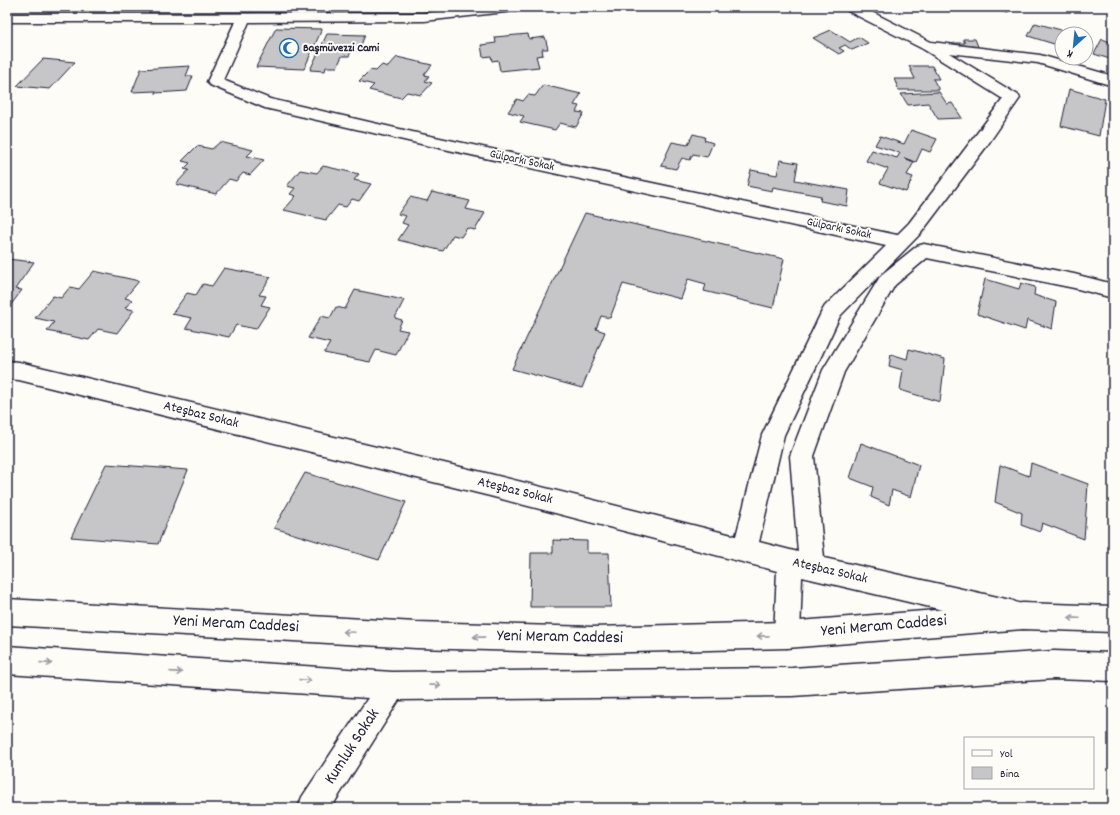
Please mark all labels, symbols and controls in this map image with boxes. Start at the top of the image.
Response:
north arrow [1054,26,1094,66]
mosque icon: Başmüvezzi Cami [278,37,300,59]
place label: Başmüvezzi Cami [303,40,380,57]
text: K [1064,45,1076,61]
street label: Gülparkı Sokak [488,146,556,176]
street label: Gülparkı Sokak [805,214,873,244]
street label: Ateşbaz Sokak [161,396,241,434]
street label: Ateşbaz Sokak [475,472,555,510]
street label: Ateşbaz Sokak [790,553,870,589]
street label: Yeni Meram Caddesi [172,610,300,640]
street label: Yeni Meram Caddesi [820,610,948,644]
one-way arrow [1068,614,1081,622]
street label: Yeni Meram Caddesi [497,625,623,651]
one-way arrow [343,628,356,635]
one-way arrow [757,632,770,639]
one-way arrow [473,633,486,641]
one-way arrow [39,659,52,667]
one-way arrow [169,668,182,675]
one-way arrow [298,676,311,684]
one-way arrow [428,681,441,689]
street label: Kumluk Sokak [319,704,387,790]
legend [964,737,1094,789]
text: Yol [1000,746,1013,763]
text: Bina [1000,766,1019,783]

